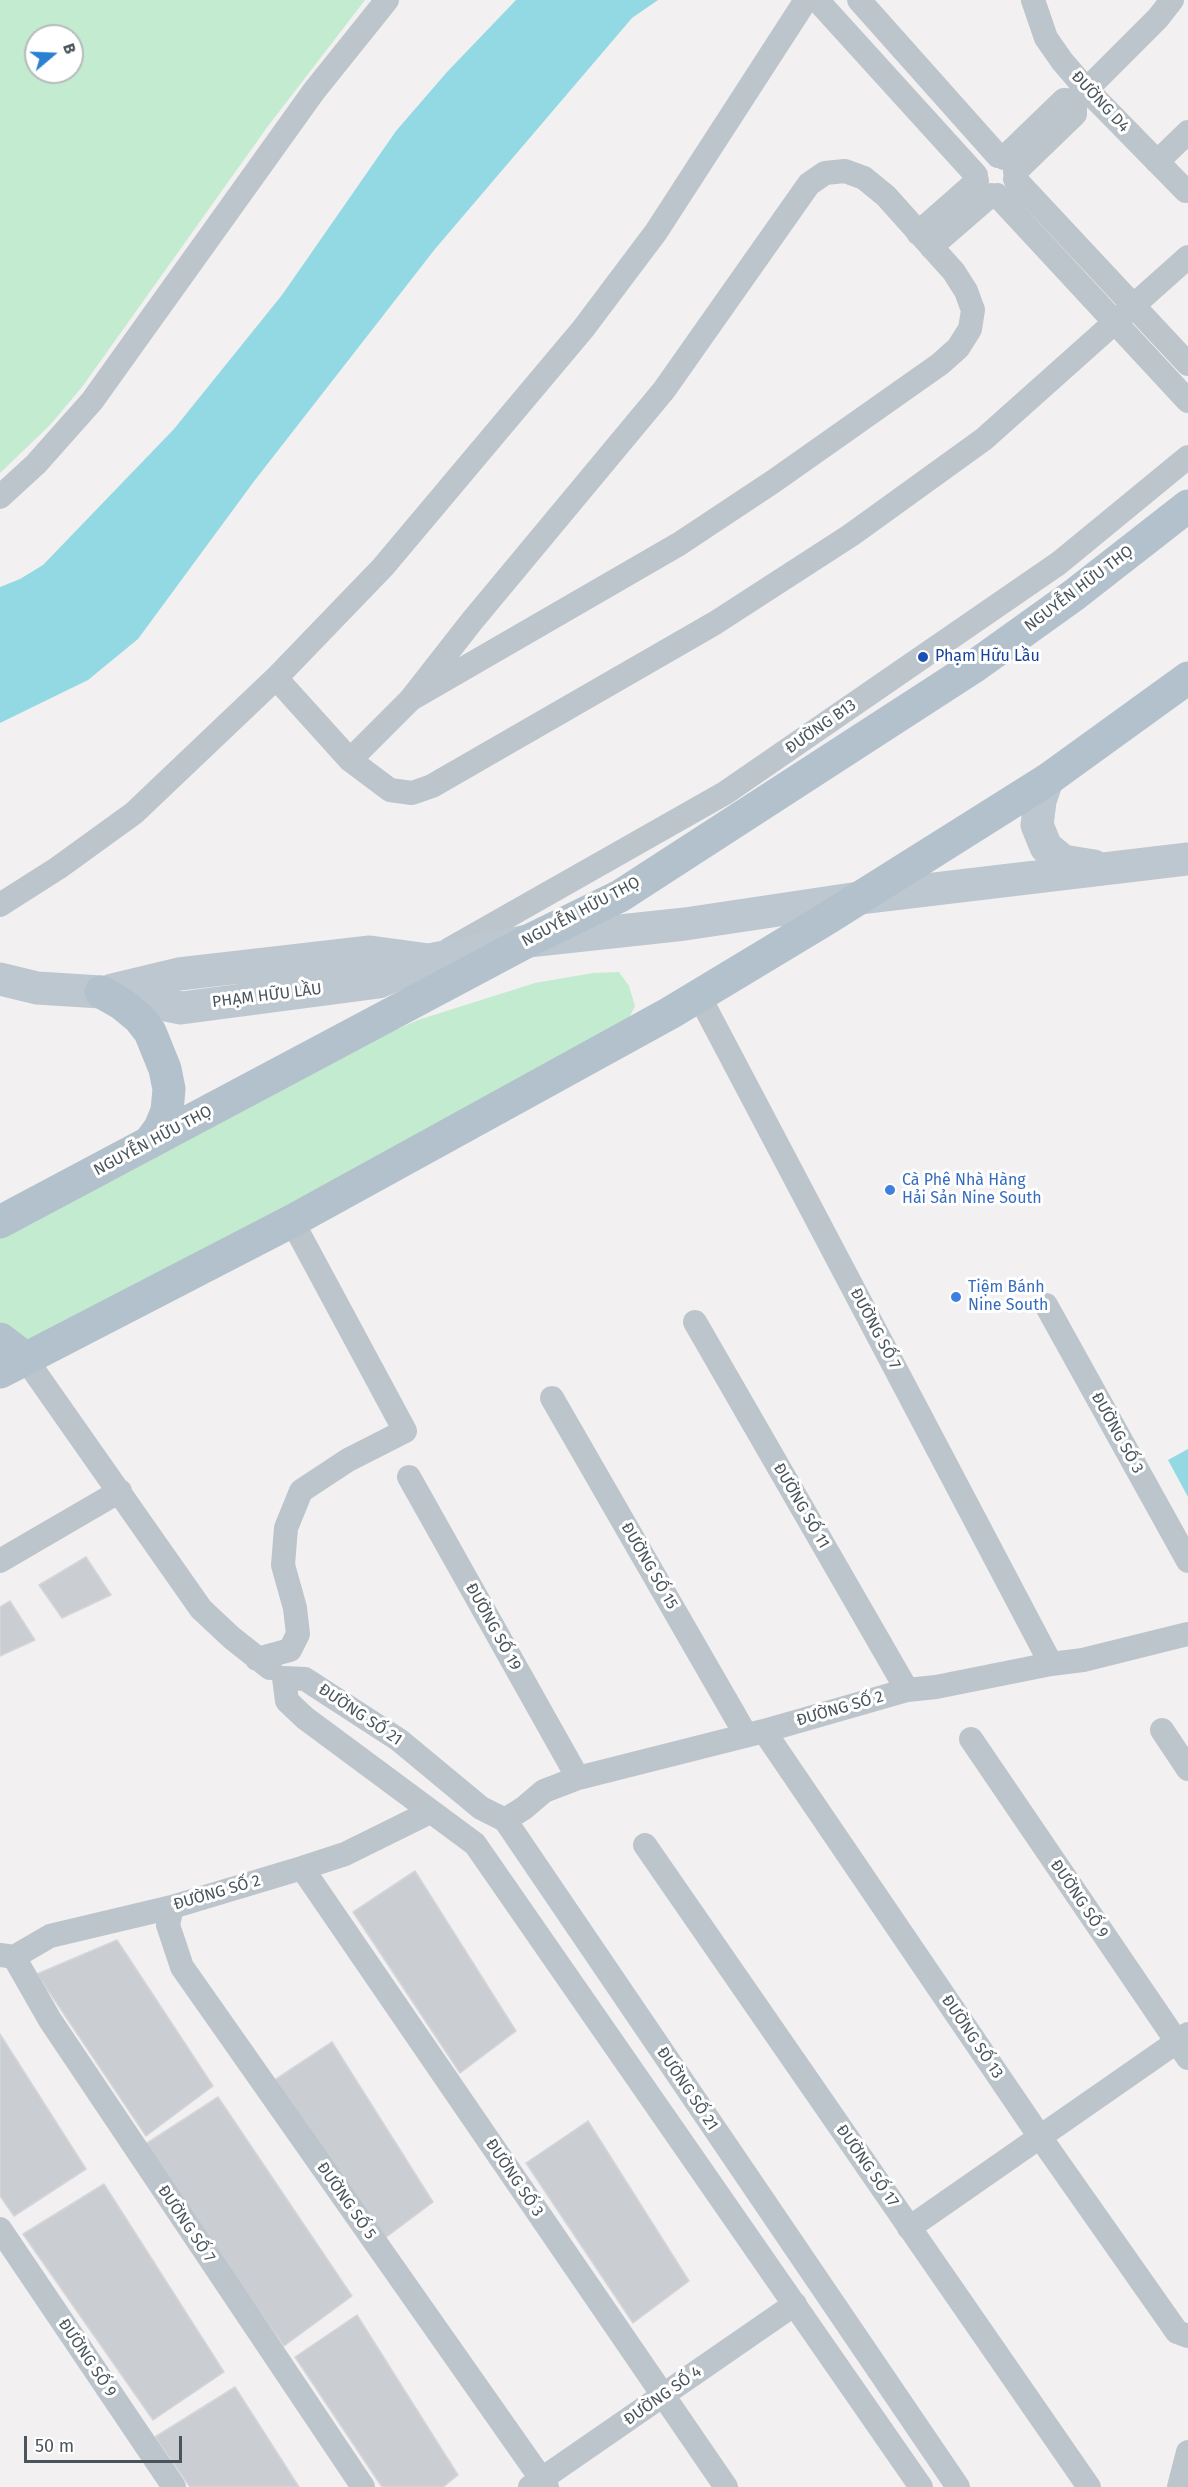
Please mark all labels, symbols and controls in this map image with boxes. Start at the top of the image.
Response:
north arrow [24,24,84,84]
text: B [59,41,80,56]
street label: ĐƯỜNG D4 [1067,67,1133,137]
street label: NGUYỄN HỮU THỌ [1021,542,1137,636]
place label: Phạm Hữu Lầu [935,647,1040,667]
marker: Phạm Hữu Lầu [916,650,930,664]
street label: ĐƯỜNG B13 [782,696,860,758]
street label: NGUYỄN HỮU THỌ [519,873,643,951]
street label: PHẠM HỮU LẦU [211,980,323,1012]
street label: NGUYỄN HỮU THỌ [91,1102,215,1180]
place label: Cà Phê Nhà Hàng Hải Sản Nine South [902,1171,1042,1209]
marker: Cà Phê Nhà Hàng Hải Sản Nine South [883,1183,897,1197]
place label: Tiệm Bánh Nine South [968,1278,1048,1316]
street label: ĐƯỜNG SỐ 7 [846,1285,904,1373]
marker: Tiệm Bánh Nine South [949,1290,963,1304]
street label: ĐƯỜNG SỐ 3 [1087,1389,1147,1477]
street label: ĐƯỜNG SỐ 11 [769,1460,833,1552]
street label: ĐƯỜNG SỐ 15 [617,1519,681,1613]
street label: ĐƯỜNG SỐ 19 [461,1580,525,1674]
street label: ĐƯỜNG SỐ 21 [315,1680,405,1750]
street label: ĐƯỜNG SỐ 2 [794,1687,886,1731]
street label: ĐƯỜNG SỐ 9 [1046,1856,1112,1942]
street label: ĐƯỜNG SỐ 2 [171,1871,263,1915]
street label: ĐƯỜNG SỐ 13 [937,1992,1007,2082]
street label: ĐƯỜNG SỐ 21 [652,2044,722,2134]
street label: ĐƯỜNG SỐ 17 [832,2121,902,2211]
street label: ĐƯỜNG SỐ 3 [481,2135,547,2221]
street label: ĐƯỜNG SỐ 5 [312,2159,380,2243]
street label: ĐƯỜNG SỐ 7 [153,2182,219,2266]
street label: ĐƯỜNG SỐ 9 [54,2315,120,2401]
street label: ĐƯỜNG SỐ 4 [621,2362,705,2430]
scale bar [27,2424,184,2462]
text: 50 m [35,2435,74,2457]

